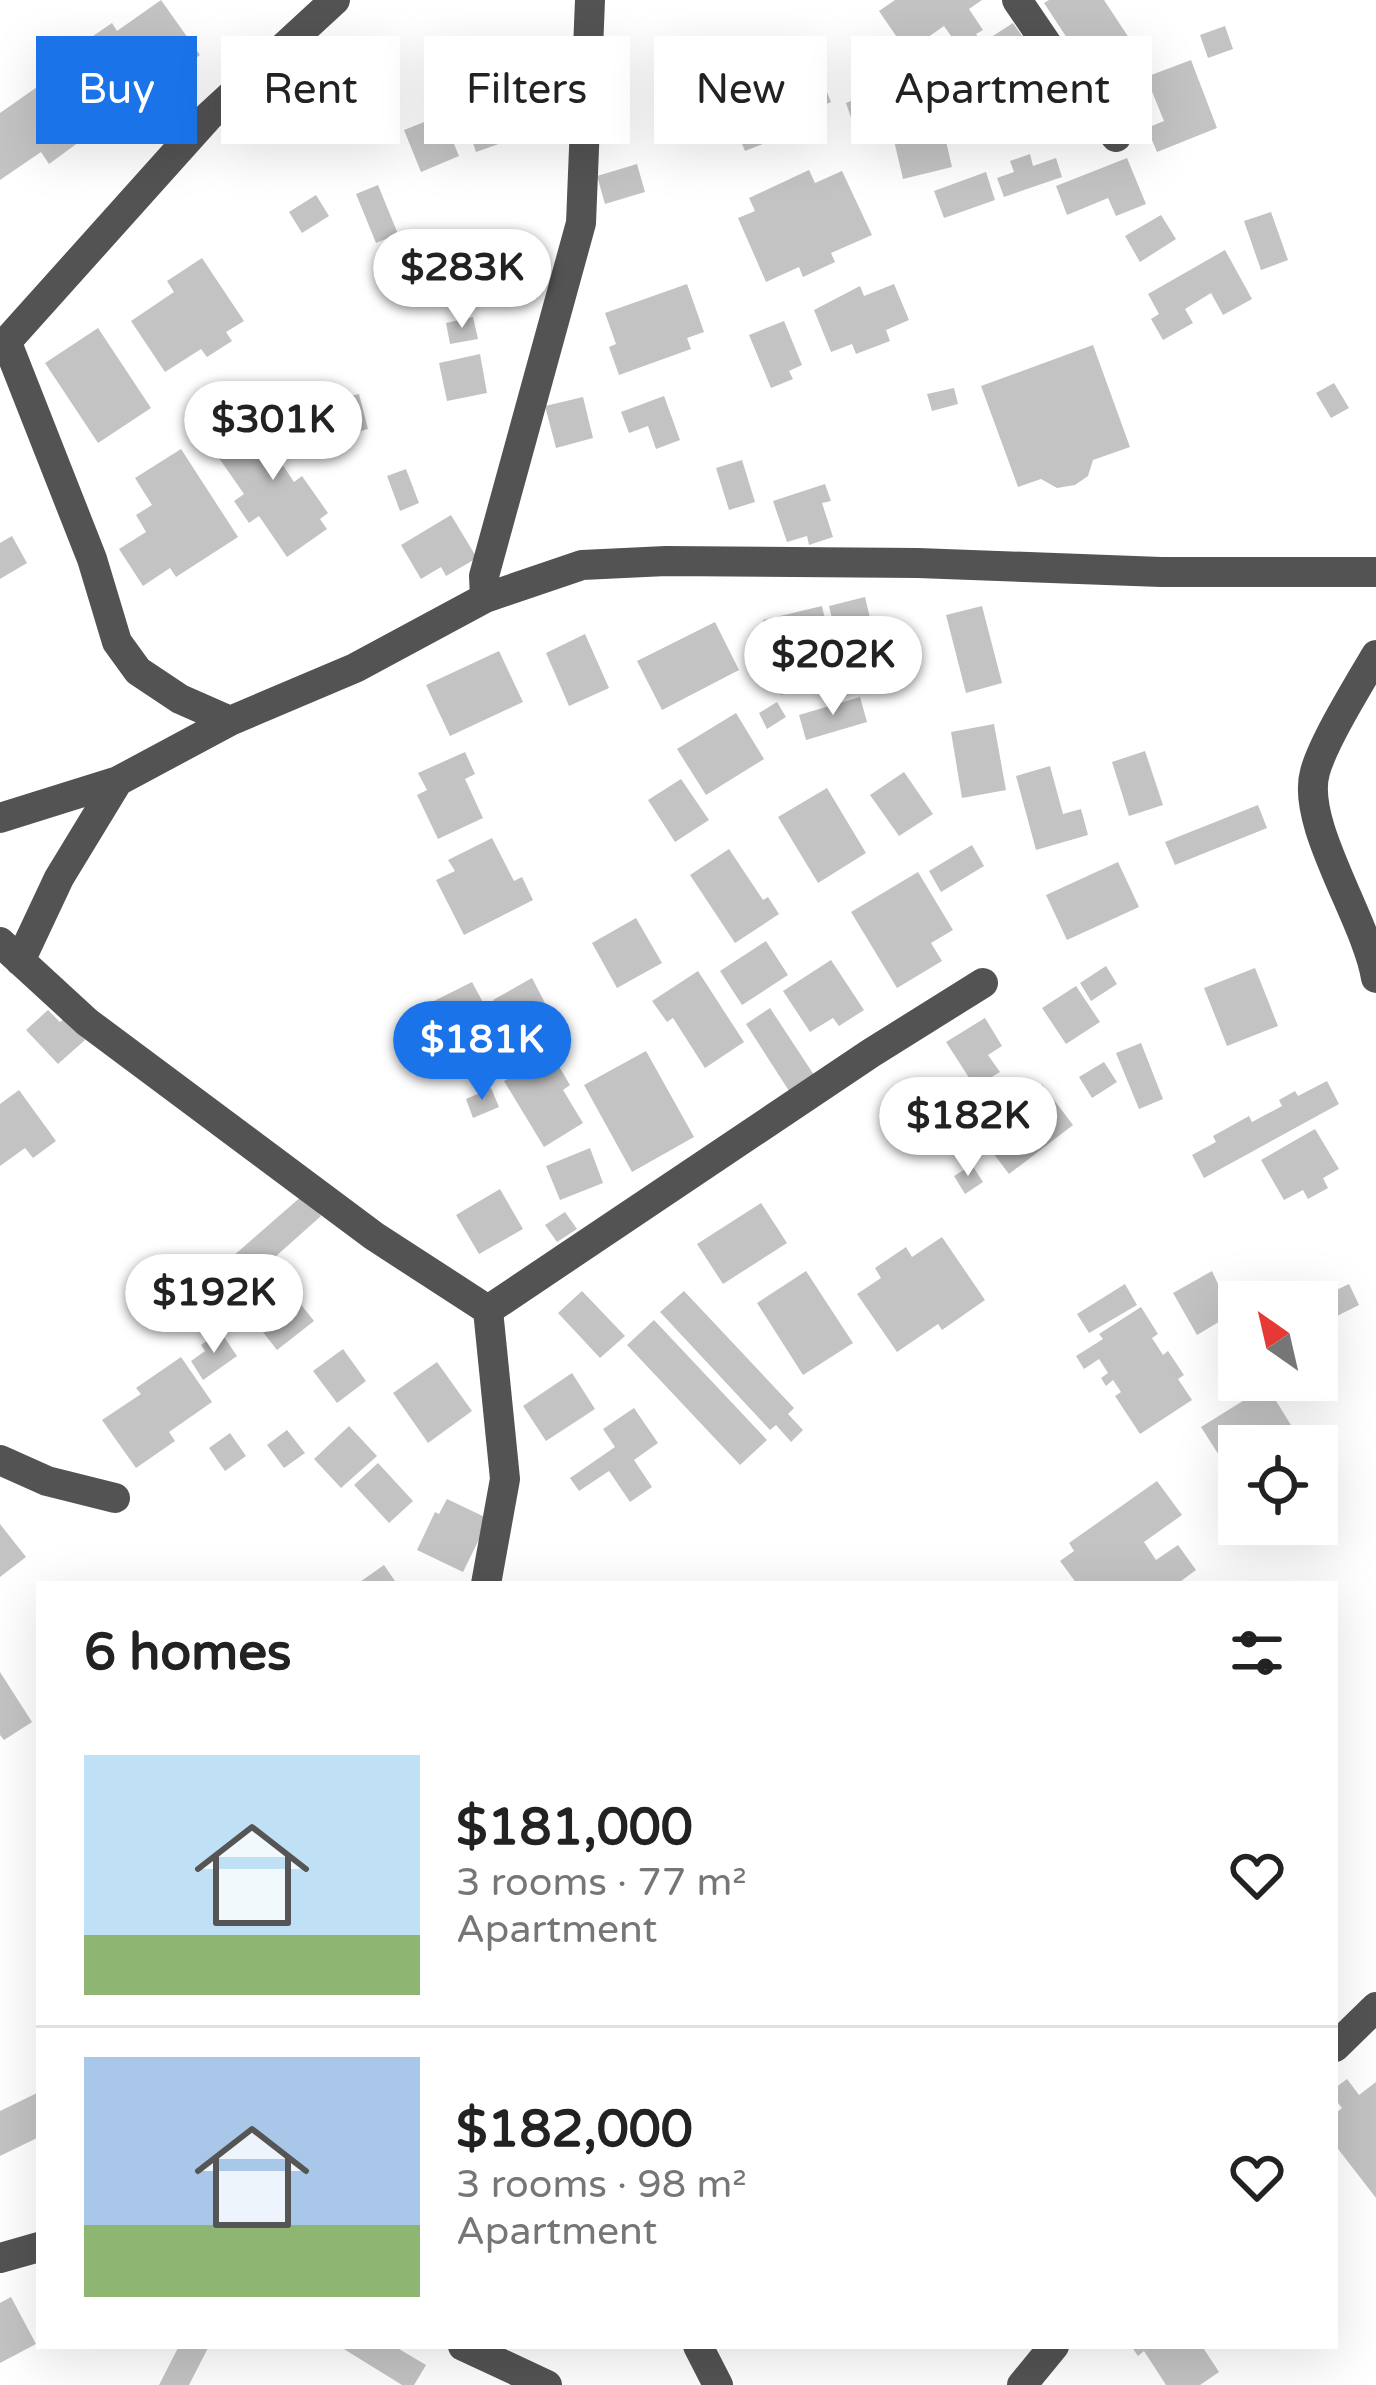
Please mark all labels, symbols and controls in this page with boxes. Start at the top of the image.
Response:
chip: Buy [36,36,197,144]
chip: Rent [221,36,400,144]
chip: Filters [424,36,630,144]
chip: New [654,36,827,144]
chip: Apartment [851,36,1152,144]
pin: $283K [378,229,546,331]
text: $283K [400,244,524,291]
pin: $301K [189,381,357,483]
text: $301K [211,396,335,443]
pin: $202K [749,616,917,718]
text: $202K [771,631,895,678]
pin: $181K [398,1001,566,1103]
text: $181K [420,1016,544,1063]
pin: $182K [884,1077,1052,1179]
text: $182K [906,1092,1030,1139]
pin: $192K [130,1254,298,1356]
text: $192K [152,1269,276,1316]
north arrow [1218,1281,1338,1401]
map controls [1218,1281,1338,1545]
button: locate [1218,1425,1338,1545]
icon: filters [1224,1620,1290,1686]
text: 6 homes [84,1622,292,1684]
text: $181,000 [456,1797,693,1859]
icon: home [180,1803,324,1947]
icon: heart [1224,1842,1290,1908]
text: 3 rooms · 77 m² [456,1859,747,1906]
text: Apartment [456,1906,657,1953]
text: $182,000 [456,2099,693,2161]
icon: home [180,2105,324,2249]
icon: heart [1224,2144,1290,2210]
text: 3 rooms · 98 m² [456,2161,747,2208]
text: Apartment [456,2208,657,2255]

